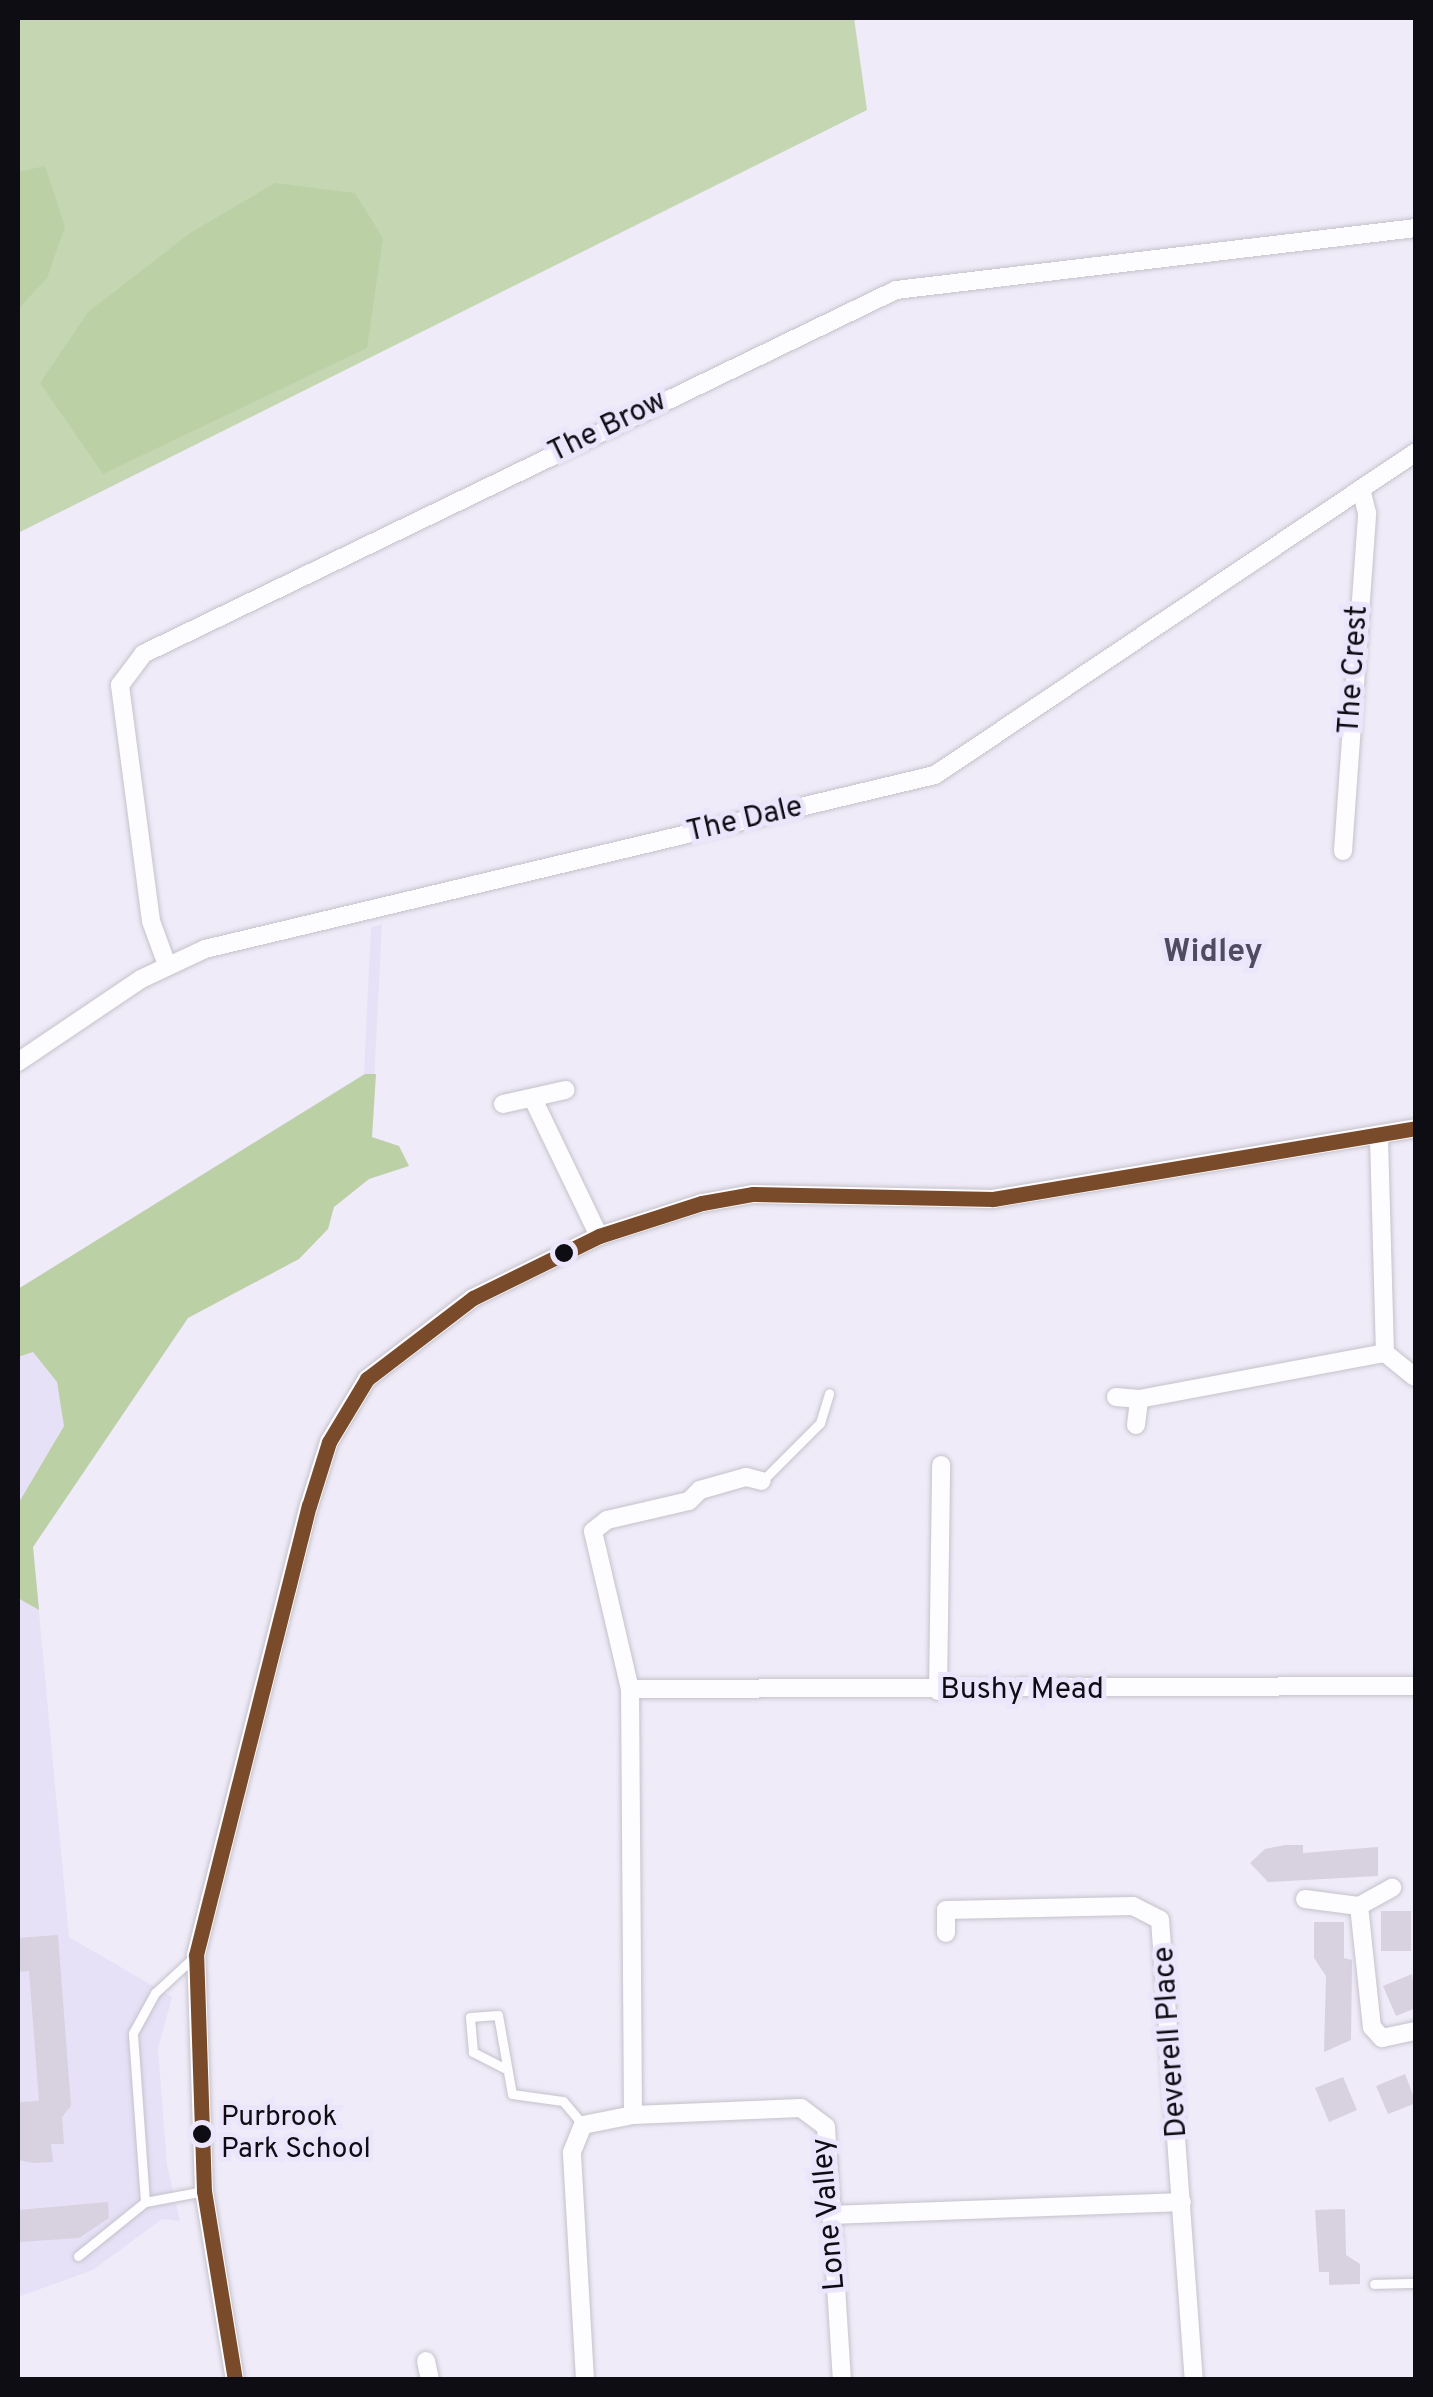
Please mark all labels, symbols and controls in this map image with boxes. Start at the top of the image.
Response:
street label: The Brow [543,384,673,472]
street label: The Crest [1333,604,1377,736]
street label: The Dale [684,790,806,852]
district label: Widley [1163,934,1263,972]
unlabelled marker [554,1243,574,1263]
street label: Bushy Mead [940,1673,1104,1709]
street label: Deverell Place [1147,1945,1197,2139]
place label: Purbrook Park School [221,2101,371,2167]
marker: Purbrook Park School [192,2124,212,2144]
street label: Lone Valley [805,2136,855,2292]

